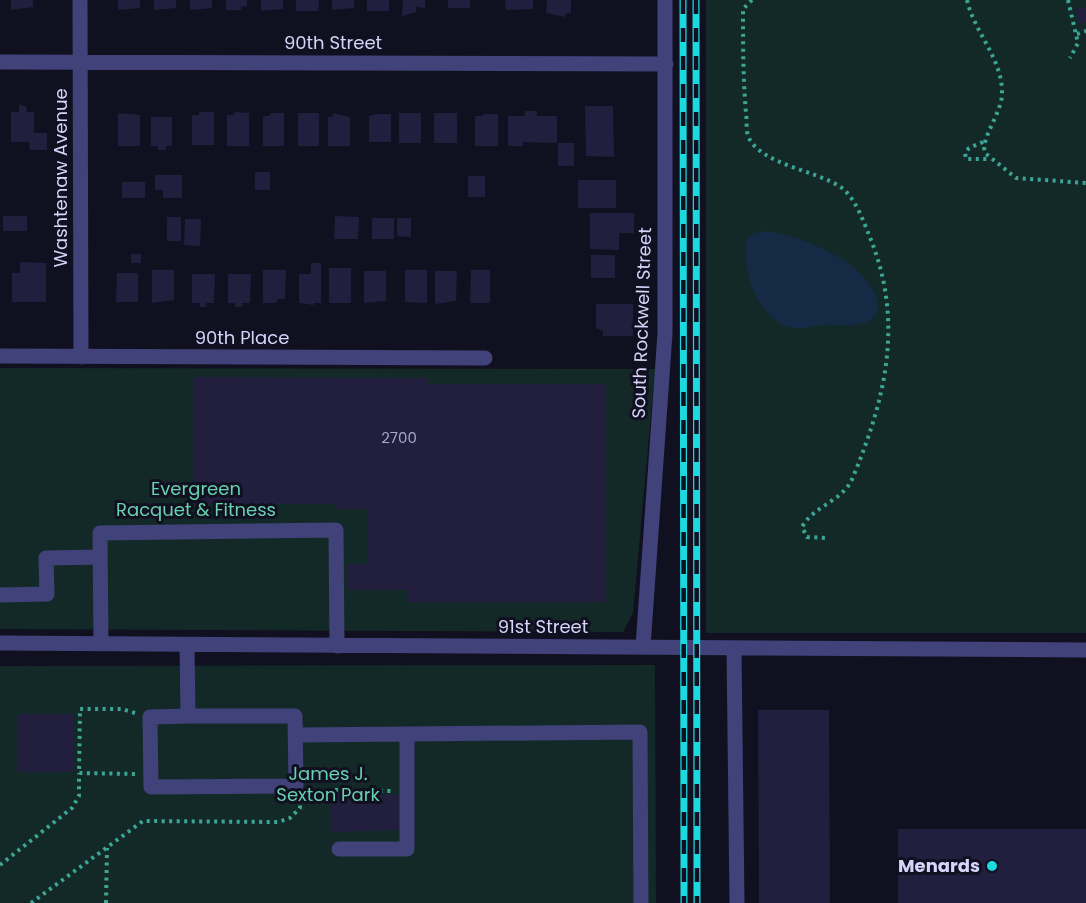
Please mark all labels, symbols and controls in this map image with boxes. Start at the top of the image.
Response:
street label: 90th Street [284,30,382,55]
street label: Washtenaw Avenue [48,88,73,268]
street label: South Rockwell Street [626,227,657,419]
street label: 90th Place [195,325,289,350]
house number: 2700 [381,427,417,448]
park label: Evergreen Racquet & Fitness [116,476,276,522]
street label: 91st Street [498,614,588,639]
park label: James J. Sexton Park [276,761,380,807]
place label: Menards [898,853,980,878]
marker: Menards [985,859,999,873]

